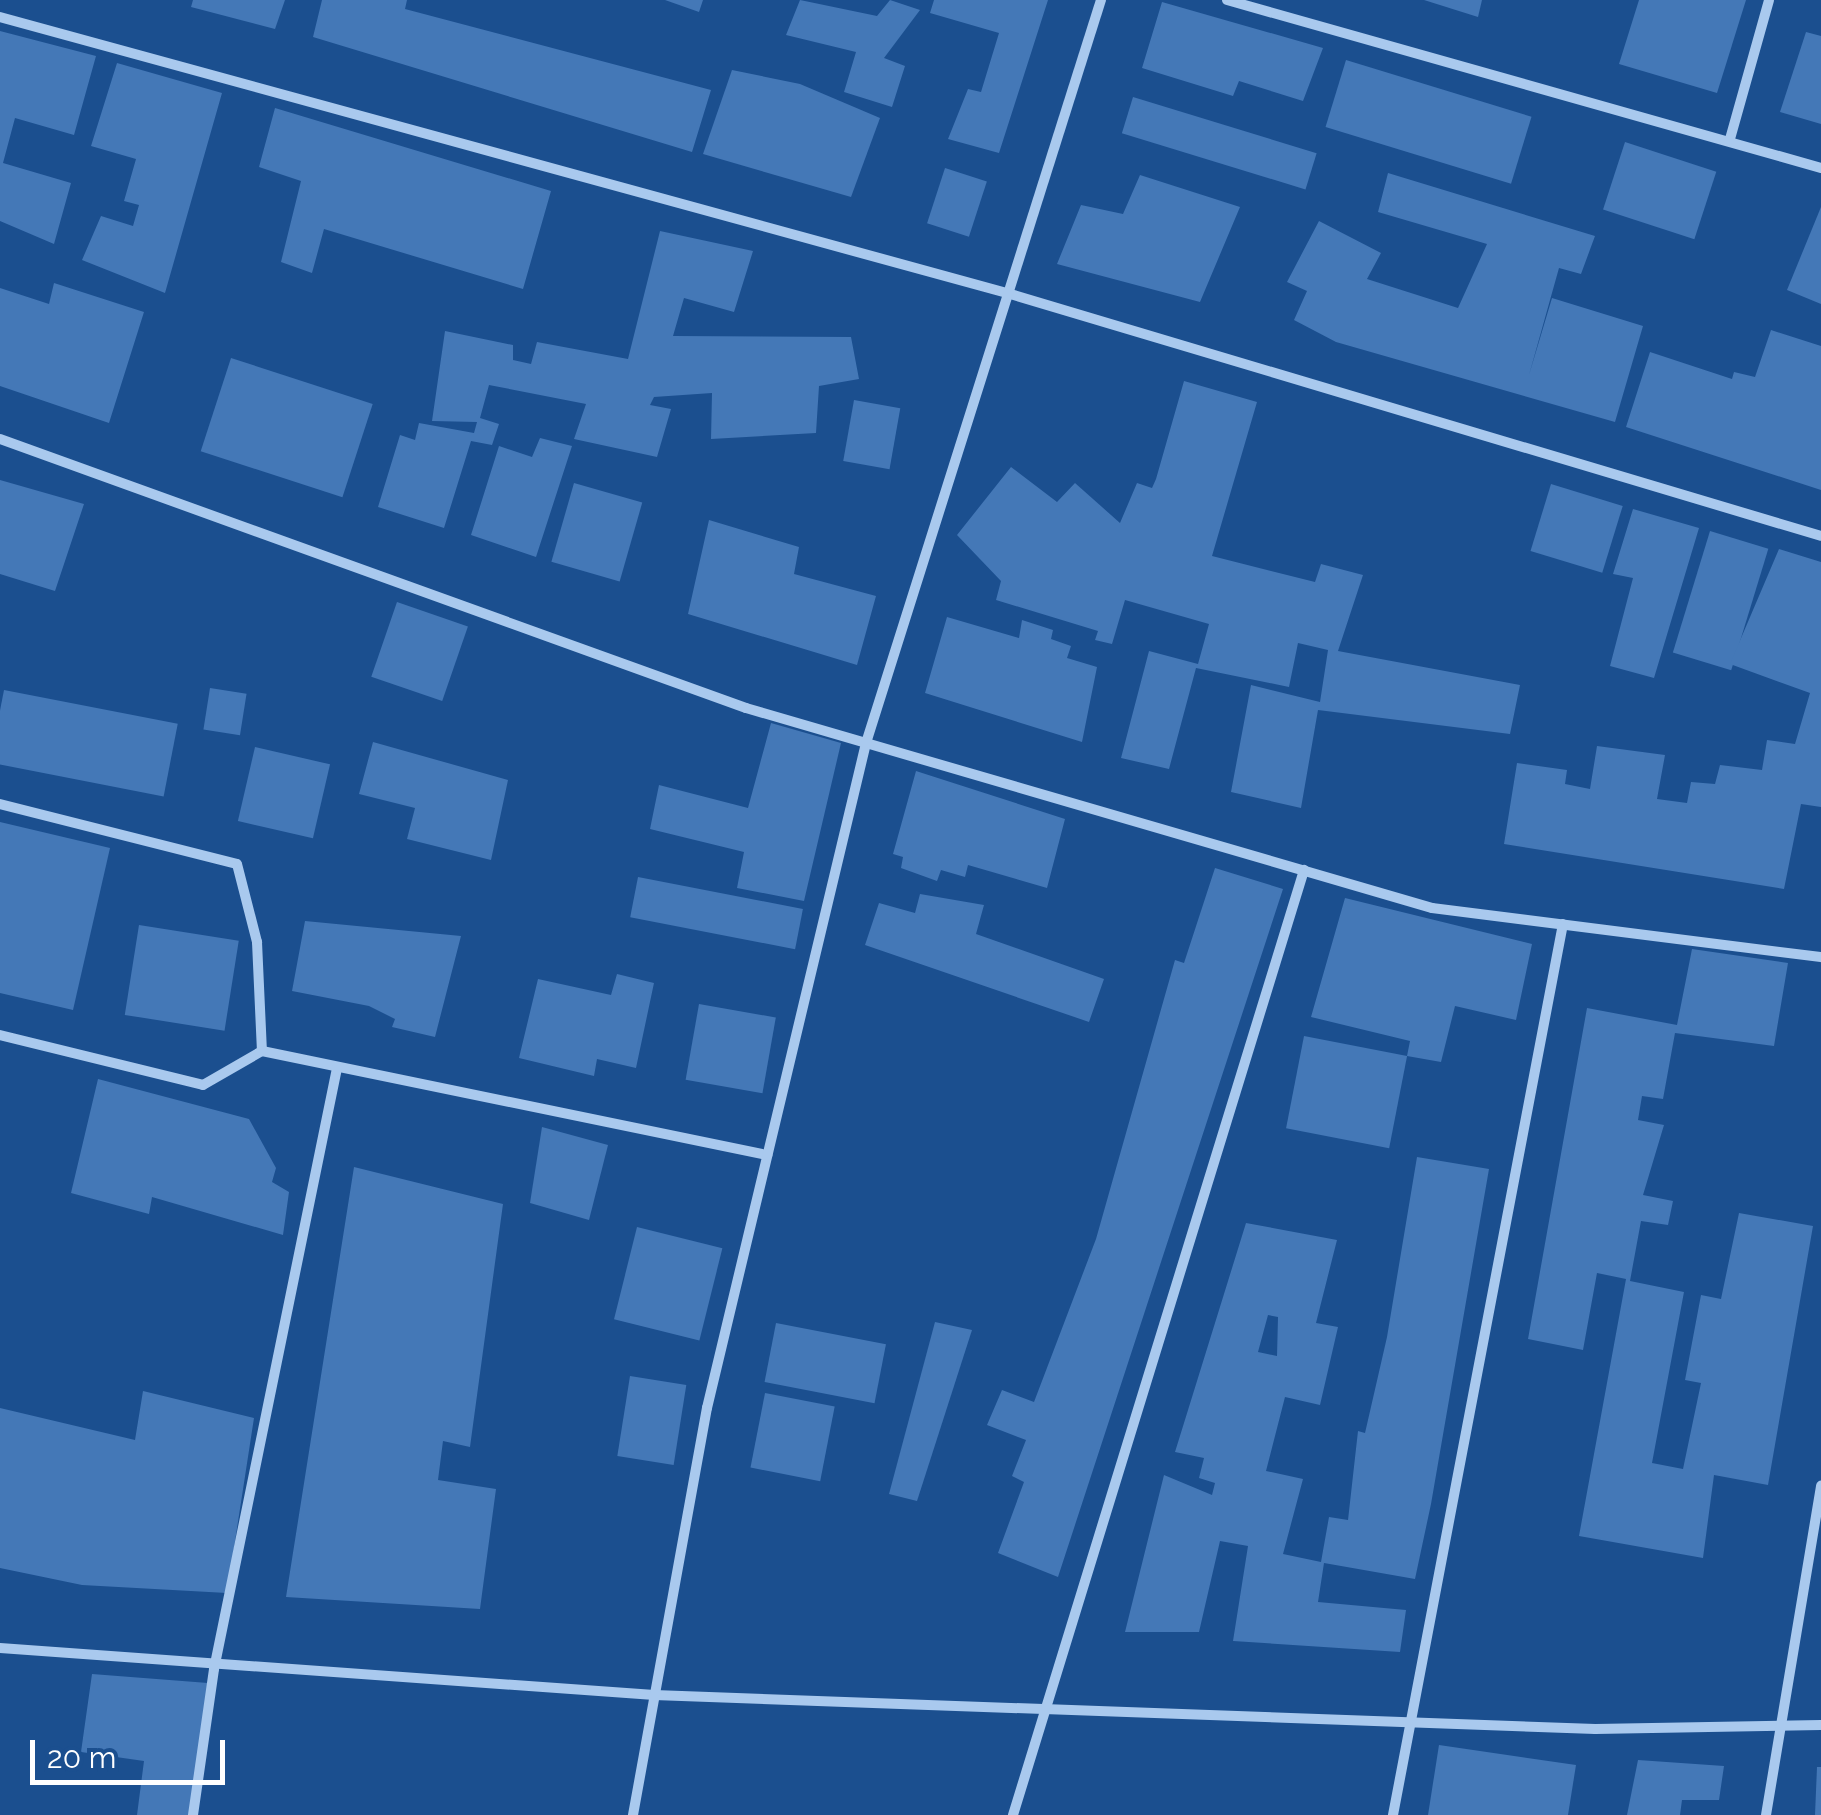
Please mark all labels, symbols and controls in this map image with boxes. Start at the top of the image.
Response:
scale bar [35,1720,230,1782]
text: 20 m [47,1740,116,1775]

